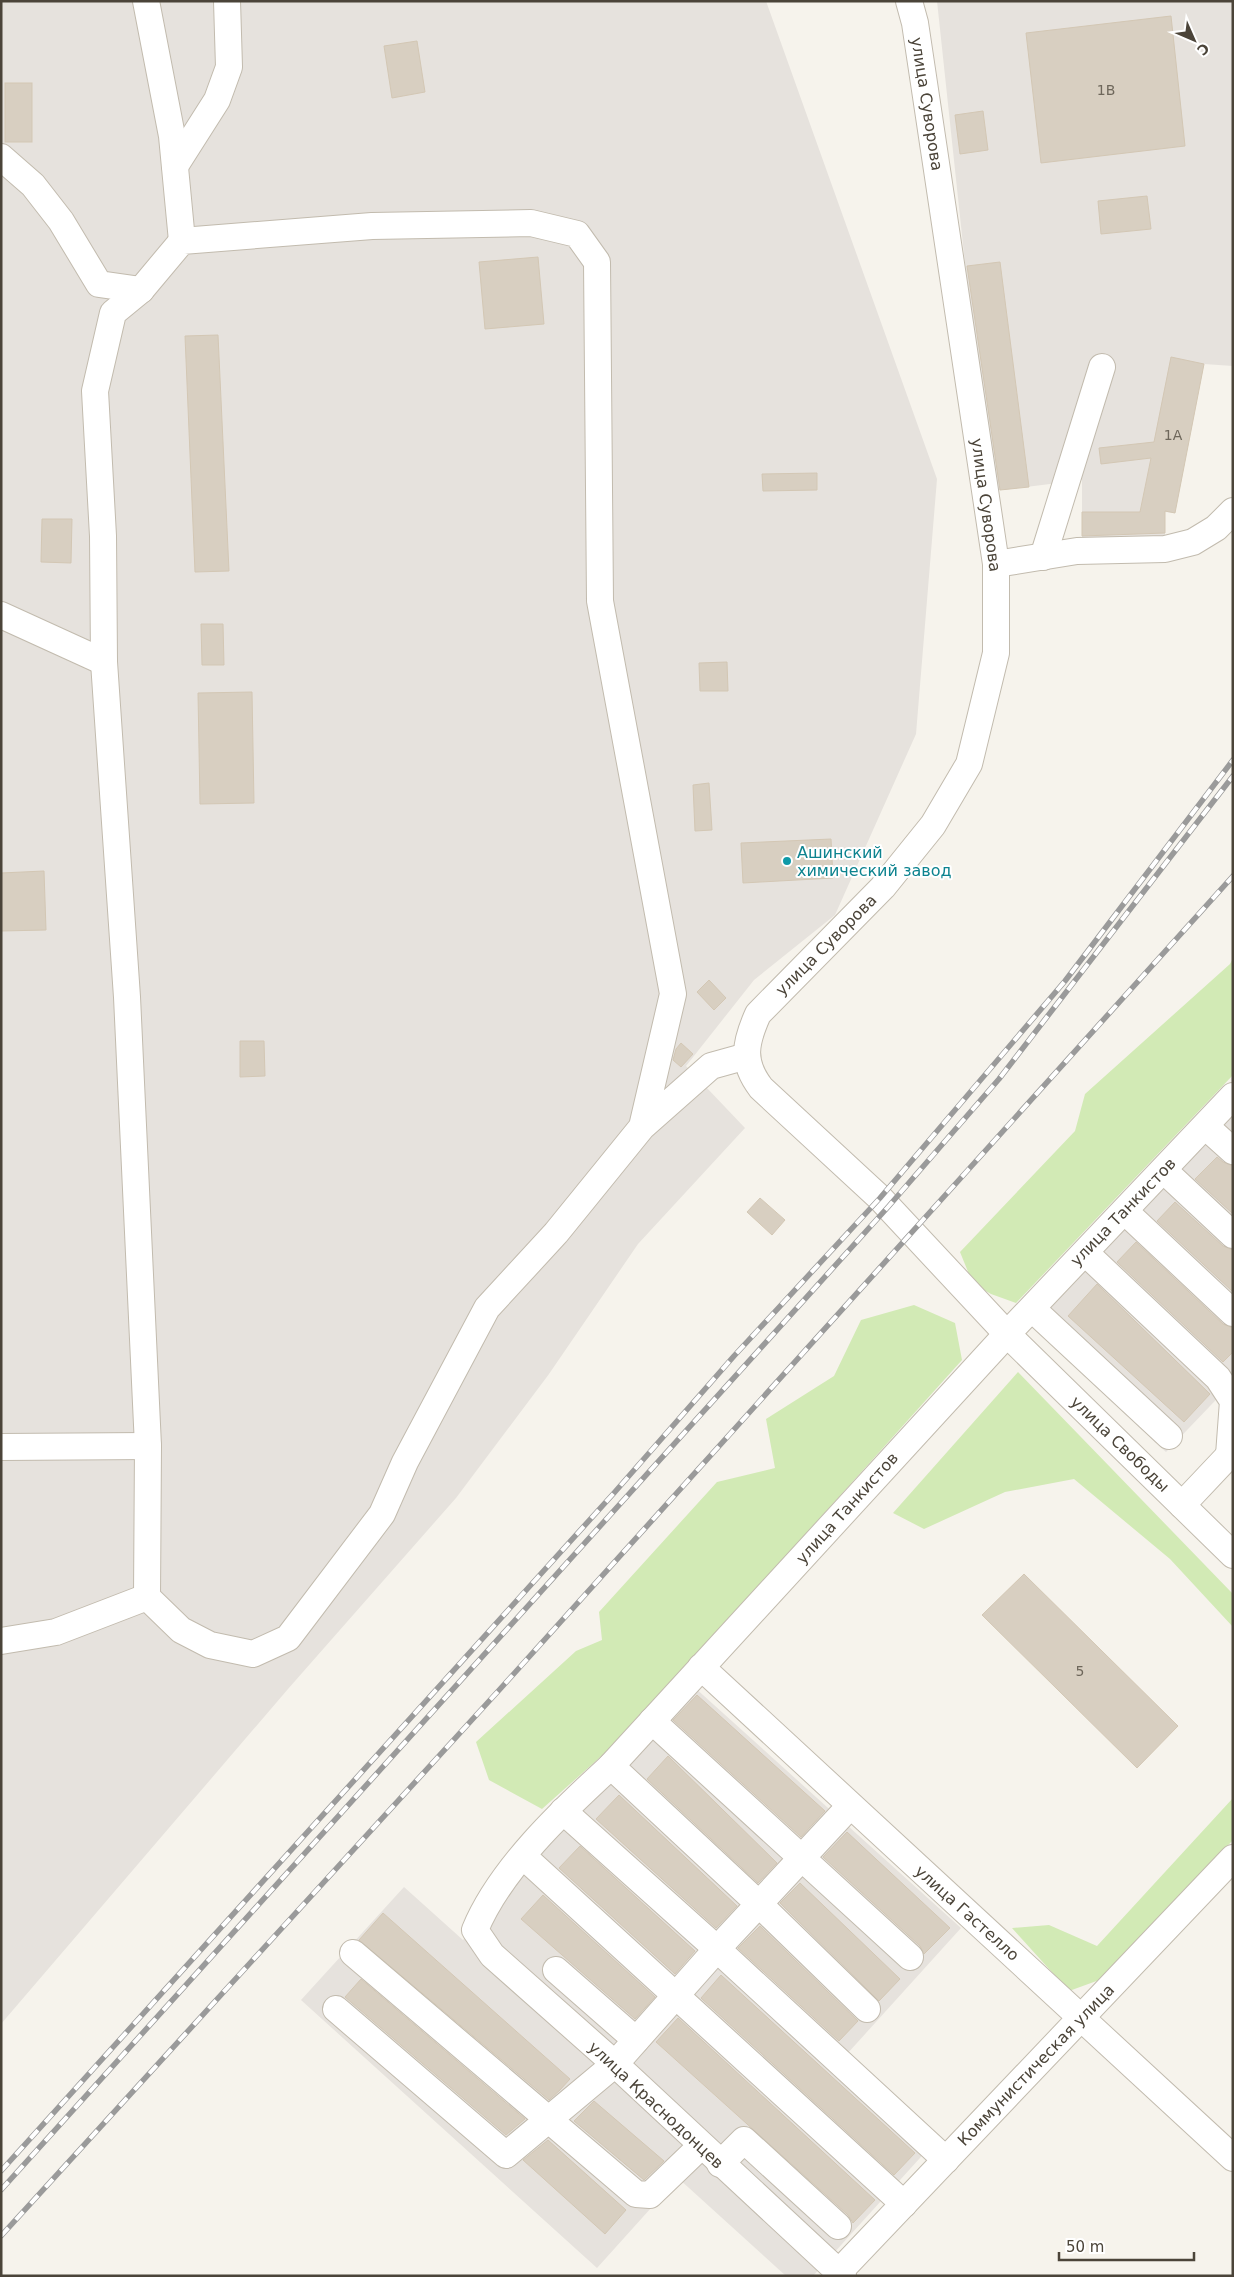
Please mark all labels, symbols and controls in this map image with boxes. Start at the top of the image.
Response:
north arrow [1169,15,1219,65]
street label: улица Суворова [907,36,947,172]
text: С [1194,40,1212,58]
house number: 1В [1097,82,1115,98]
house number: 1А [1164,427,1183,443]
street label: улица Суворова [967,437,1005,573]
place label: Ашинский химический завод [797,843,952,880]
marker: Ашинский химический завод [781,855,793,867]
street label: улица Суворова [772,891,880,999]
street label: улица Танкистов [1066,1154,1180,1270]
street label: улица Свободы [1067,1392,1173,1496]
street label: улица Танкистов [792,1448,902,1568]
house number: 5 [1076,1663,1084,1679]
street label: улица Гастелло [911,1861,1023,1965]
street label: Коммунистическая улица [954,1980,1118,2150]
street label: улица Краснодонцев [585,2037,727,2173]
scale bar [1059,2230,1194,2262]
text: 50 m [1066,2238,1104,2256]

